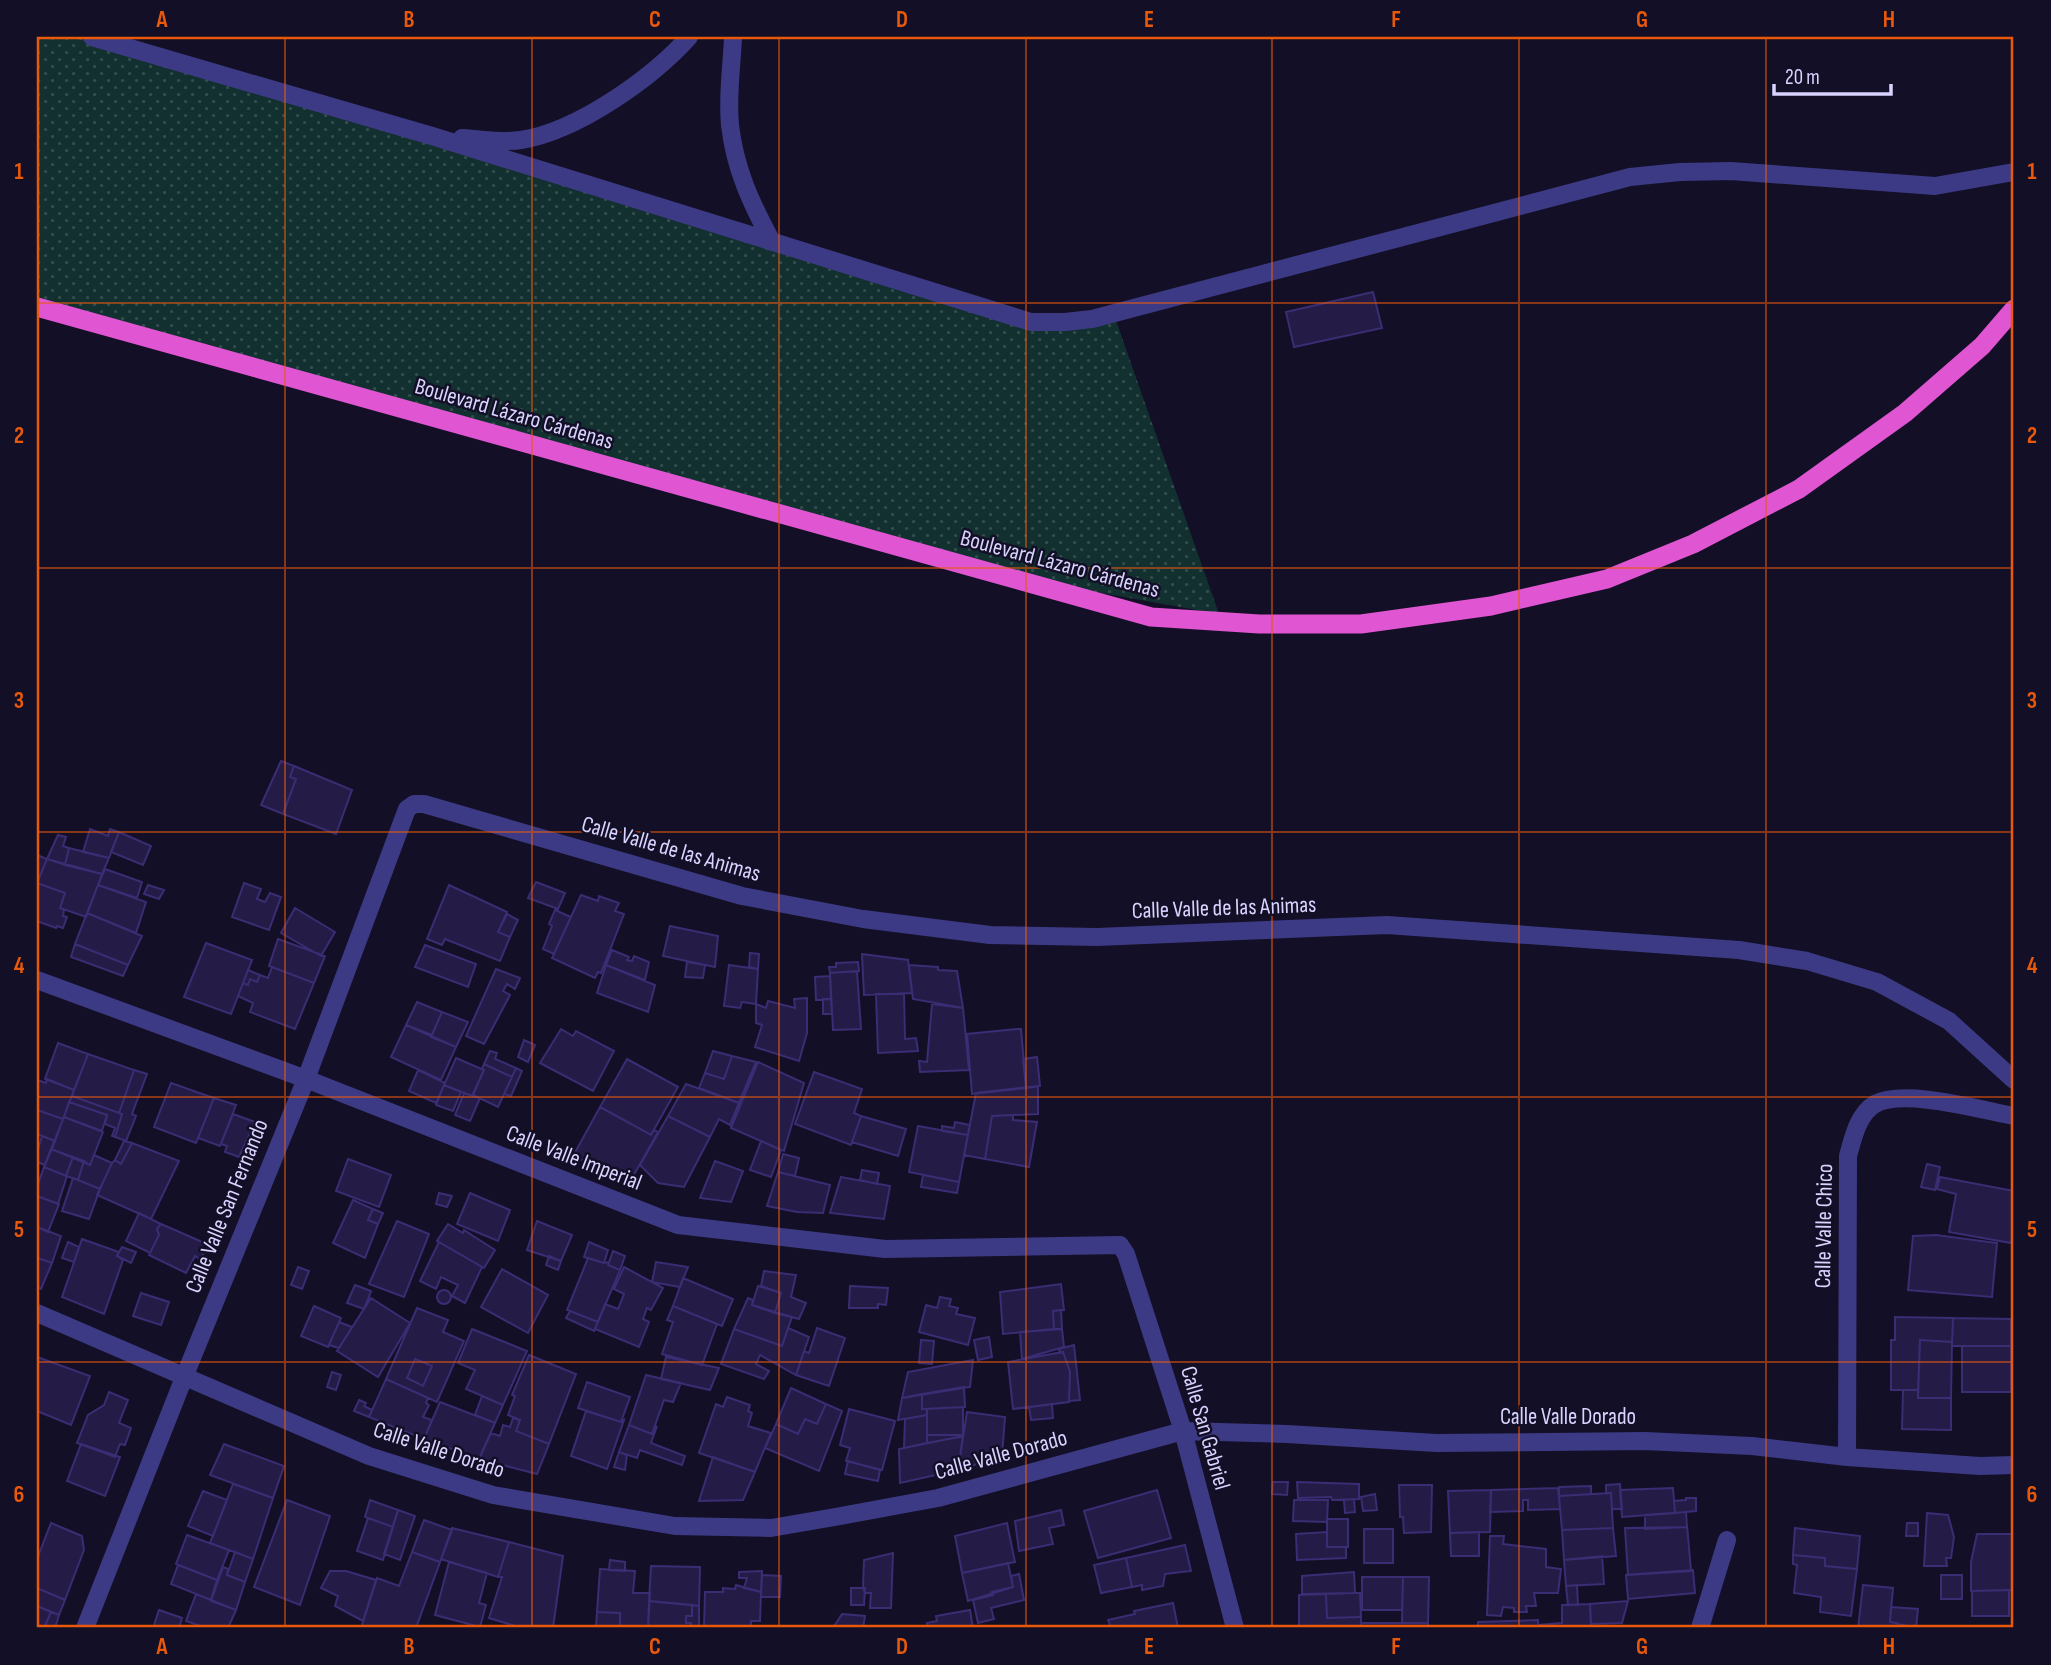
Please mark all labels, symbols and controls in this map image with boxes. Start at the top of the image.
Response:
text: A [156,6,169,34]
text: B [404,6,415,34]
text: C [649,6,661,34]
text: D [896,6,908,34]
text: E [1144,6,1154,34]
text: F [1391,6,1401,34]
text: G [1636,6,1648,34]
text: H [1883,6,1895,34]
scale bar [1774,52,1892,96]
text: 20 m [1785,65,1820,90]
text: 1 [14,158,24,186]
text: 1 [2027,158,2037,186]
street label: Boulevard Lázaro Cárdenas [412,372,616,456]
text: 2 [14,422,24,450]
text: 2 [2027,422,2037,450]
street label: Boulevard Lázaro Cárdenas [957,524,1163,604]
text: 3 [14,687,24,715]
text: 3 [2027,687,2037,715]
street label: Calle Valle de las Animas [578,810,764,888]
street label: Calle Valle de las Animas [1131,891,1317,925]
text: 4 [14,952,25,980]
text: 4 [2027,952,2038,980]
street label: Calle Valle San Fernando [179,1115,275,1297]
street label: Calle Valle Imperial [502,1119,646,1197]
street label: Calle Valle Chico [1809,1163,1839,1289]
text: 5 [14,1216,24,1244]
text: 5 [2027,1216,2037,1244]
street label: Calle San Gabriel [1174,1363,1236,1493]
street label: Calle Valle Dorado [1500,1403,1636,1431]
street label: Calle Valle Dorado [370,1416,508,1484]
street label: Calle Valle Dorado [932,1424,1070,1486]
text: 6 [14,1481,24,1509]
text: 6 [2027,1481,2037,1509]
text: A [156,1633,169,1661]
text: B [404,1633,415,1661]
text: C [649,1633,661,1661]
text: D [896,1633,908,1661]
text: E [1144,1633,1154,1661]
text: F [1391,1633,1401,1661]
text: G [1636,1633,1648,1661]
text: H [1883,1633,1895,1661]

